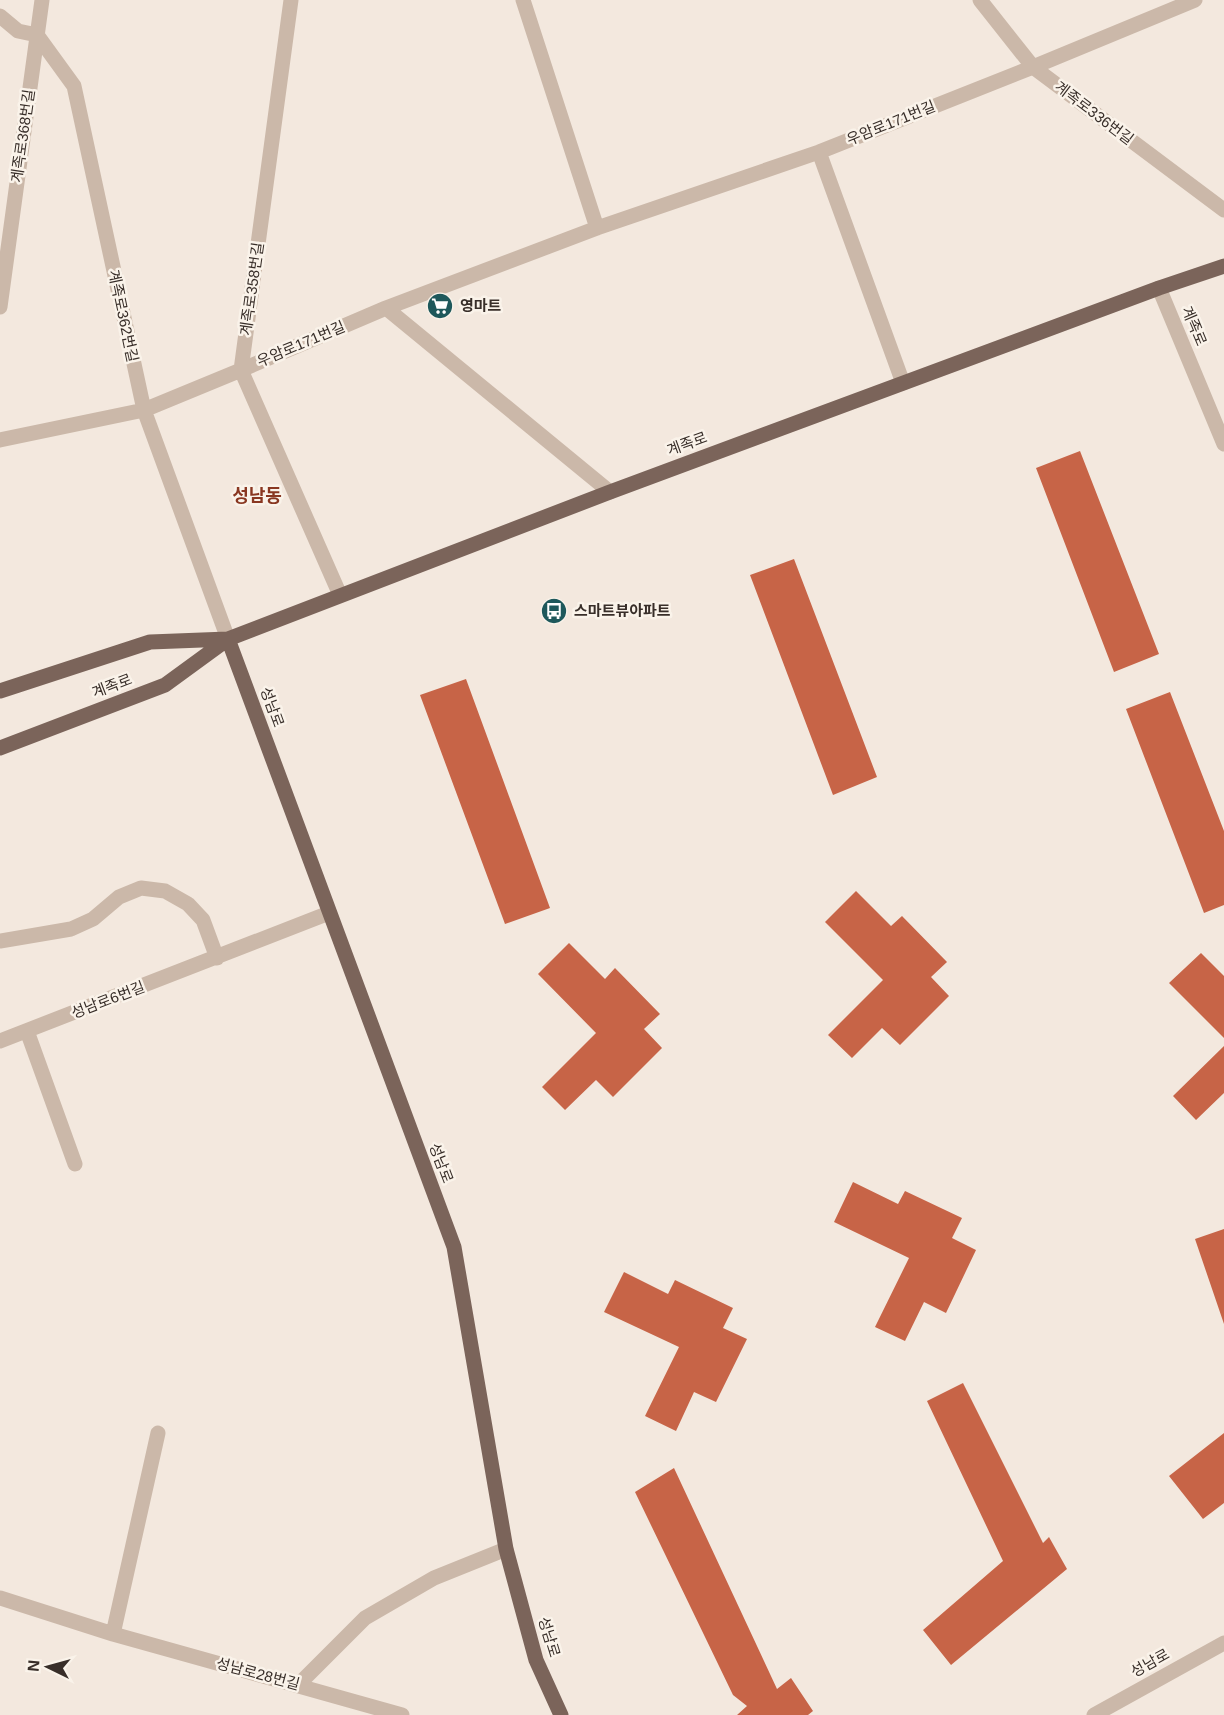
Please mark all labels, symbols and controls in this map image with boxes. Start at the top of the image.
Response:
street label: 계족로336번길 [1052,78,1137,148]
street label: 계족로368번길 [8,88,37,184]
street label: 우암로171번길 [844,97,938,148]
street label: 계족로358번길 [237,241,266,337]
street label: 계족로362번길 [105,268,142,364]
supermarket icon: 영마트 [425,291,455,321]
place label: 영마트 [460,297,502,314]
street label: 계족로 [1179,303,1210,348]
street label: 우암로171번길 [254,317,347,370]
street label: 계족로 [664,428,709,459]
district label: 성남동 [232,486,282,506]
bus stop icon: 스마트뷰아파트 [539,596,569,626]
place label: 스마트뷰아파트 [574,602,671,619]
street label: 계족로 [89,670,134,701]
street label: 성남로 [257,684,288,729]
street label: 성남로6번길 [69,978,147,1021]
street label: 성남로 [426,1140,457,1185]
street label: 성남로 [535,1615,564,1659]
north arrow [18,1637,78,1697]
street label: 성남로 [1128,1645,1172,1680]
street label: 성남로28번길 [215,1654,302,1693]
text: N [25,1659,43,1672]

